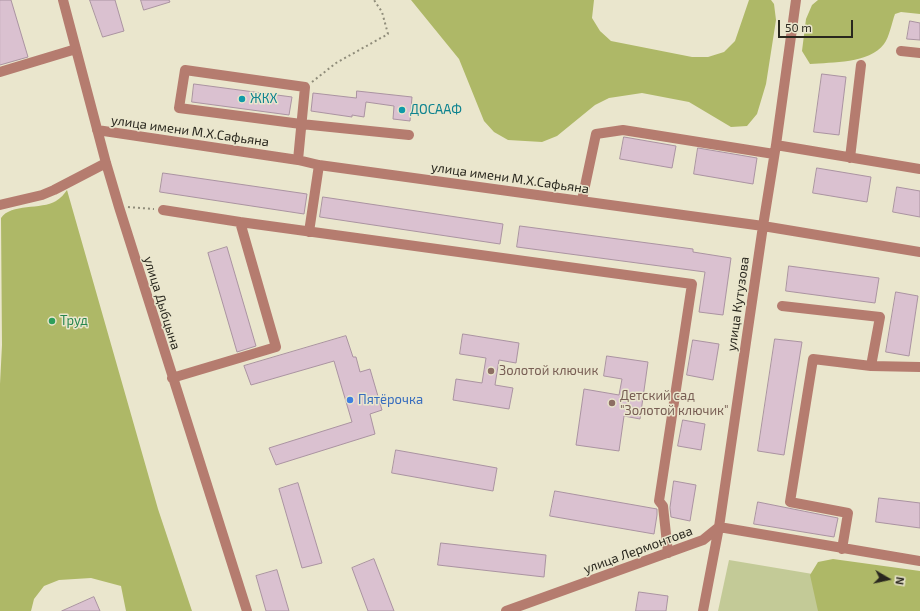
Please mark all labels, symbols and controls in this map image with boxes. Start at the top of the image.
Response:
scale bar [780,12,855,38]
text: 50 m [785,20,812,34]
place label: ЖКХ [250,91,278,107]
marker: ЖКХ [237,94,247,104]
place label: ДОСААФ [410,102,462,118]
marker: ДОСААФ [397,105,407,115]
street label: улица имени М.Х.Сафьяна [110,112,270,150]
street label: улица имени М.Х.Сафьяна [430,159,590,197]
street label: улица Дыбцына [140,254,184,352]
street label: улица Кутузова [724,256,752,352]
place label: Труд [60,313,88,329]
marker: Труд [47,316,57,326]
place label: Золотой ключик [499,363,598,379]
marker: Золотой ключик [486,366,496,376]
place label: Детский сад "Золотой ключик" [620,388,729,419]
place label: Пятёрочка [358,392,423,408]
marker: Пятёрочка [345,395,355,405]
marker: Детский сад "Золотой ключик" [607,398,617,408]
street label: улица Лермонтова [581,523,695,577]
north arrow [868,559,908,599]
text: N [893,576,907,586]

